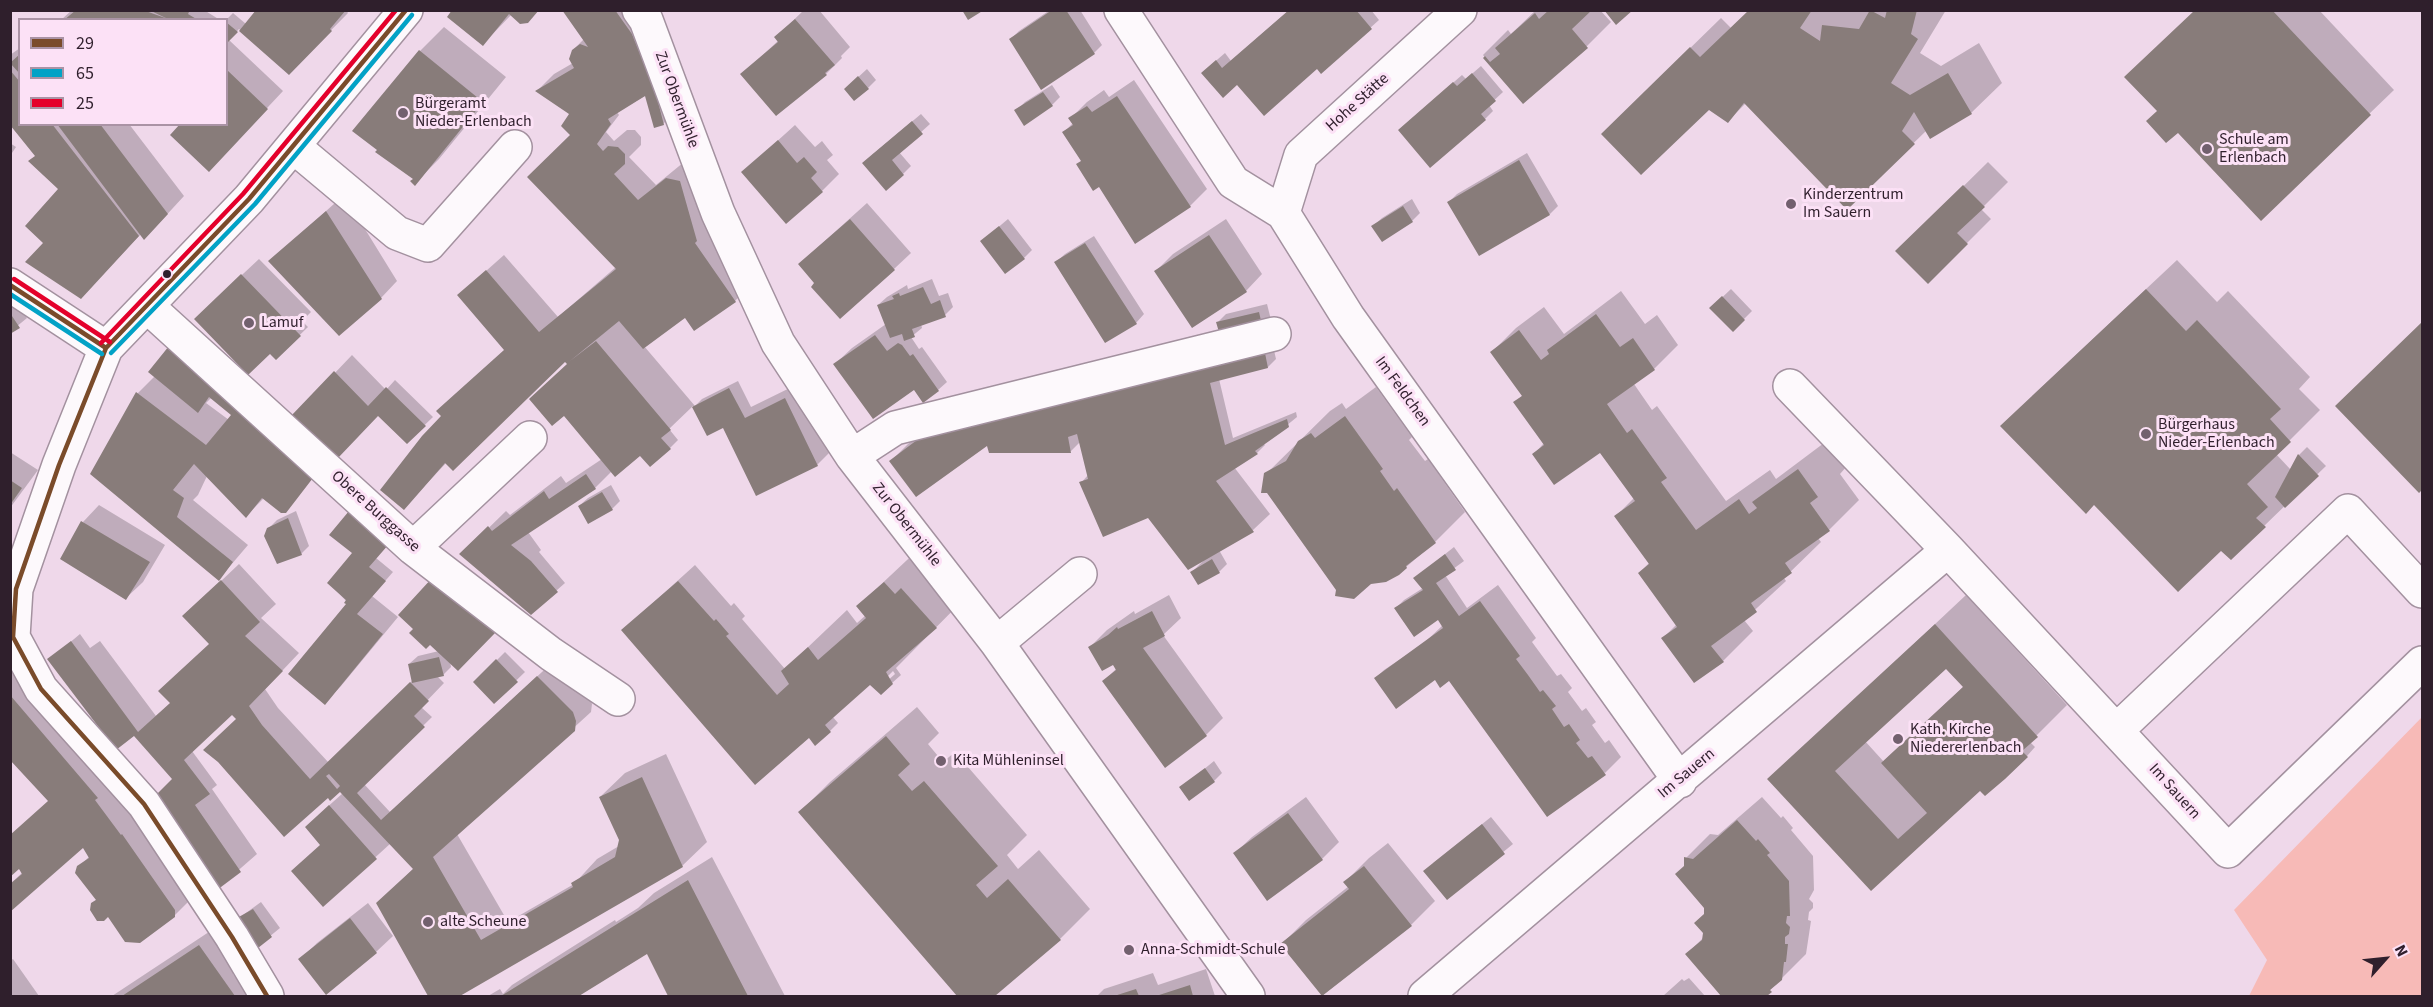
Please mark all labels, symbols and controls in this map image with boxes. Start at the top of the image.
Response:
legend [18,18,228,126]
text: 29 [76,31,94,56]
street label: Zur Obermühle [650,49,702,151]
text: 65 [76,61,94,86]
street label: Hohe Stätte [1323,70,1393,136]
text: 25 [76,91,94,116]
place label: Bürgeramt Nieder-Erlenbach [415,94,532,132]
marker: Bürgeramt Nieder-Erlenbach [396,106,410,120]
place label: Schule am Erlenbach [2219,130,2289,168]
marker: Schule am Erlenbach [2200,142,2214,156]
place label: Kinderzentrum Im Sauern [1803,185,1904,223]
marker: Kinderzentrum Im Sauern [1784,197,1798,211]
unlabelled marker [161,268,173,280]
place label: Lamuf [261,313,303,333]
marker: Lamuf [242,316,256,330]
street label: Im Feldchen [1370,353,1434,431]
place label: Bürgerhaus Nieder-Erlenbach [2158,415,2275,453]
marker: Bürgerhaus Nieder-Erlenbach [2139,427,2153,441]
street label: Obere Burggasse [327,467,423,557]
street label: Zur Obermühle [867,479,945,571]
place label: Kath. Kirche Niedererlenbach [1910,720,2021,758]
marker: Kath. Kirche Niedererlenbach [1891,732,1905,746]
street label: Im Sauern [1655,745,1719,803]
place label: Kita Mühleninsel [953,751,1064,771]
marker: Kita Mühleninsel [934,754,948,768]
street label: Im Sauern [2144,760,2204,824]
place label: alte Scheune [440,912,526,932]
marker: alte Scheune [421,915,435,929]
north arrow [2355,929,2415,989]
place label: Anna-Schmidt-Schule [1141,940,1286,960]
text: N [2389,941,2413,961]
marker: Anna-Schmidt-Schule [1122,943,1136,957]

